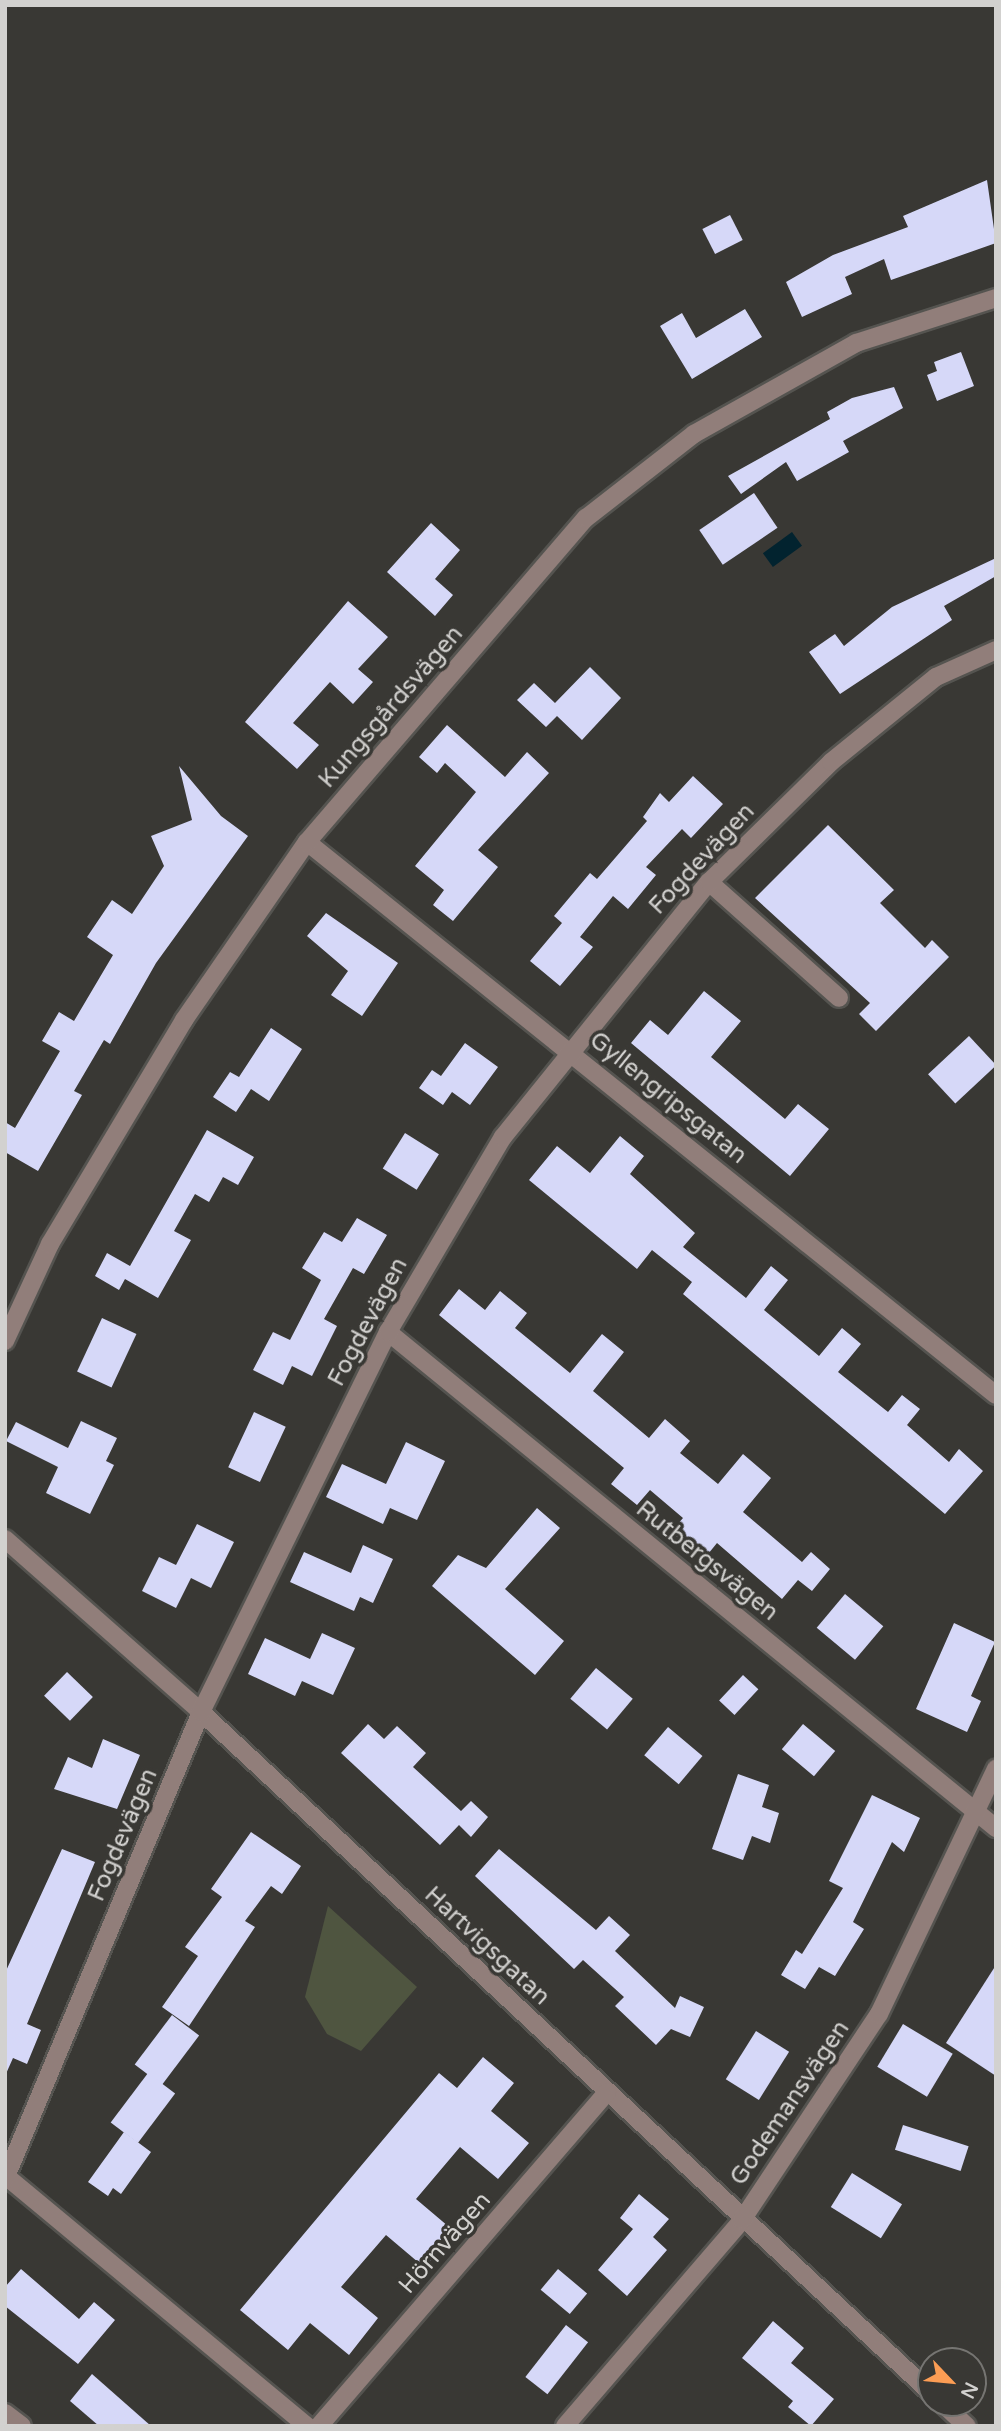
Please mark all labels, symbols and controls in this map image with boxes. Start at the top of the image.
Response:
street label: Kungsgårdsvägen [313,620,469,794]
street label: Fogdevägen [643,797,761,921]
street label: Gyllengripsgatan [584,1026,752,1170]
street label: Fogdevägen [322,1253,414,1391]
street label: Rutbergsvägen [630,1495,784,1627]
street label: Fogdevägen [82,1764,164,1906]
street label: Hartvigsgatan [418,1881,556,2011]
street label: Godemansvägen [724,2015,856,2191]
street label: Hörnvägen [393,2186,497,2300]
north arrow [917,2347,987,2417]
text: N [956,2379,982,2402]

